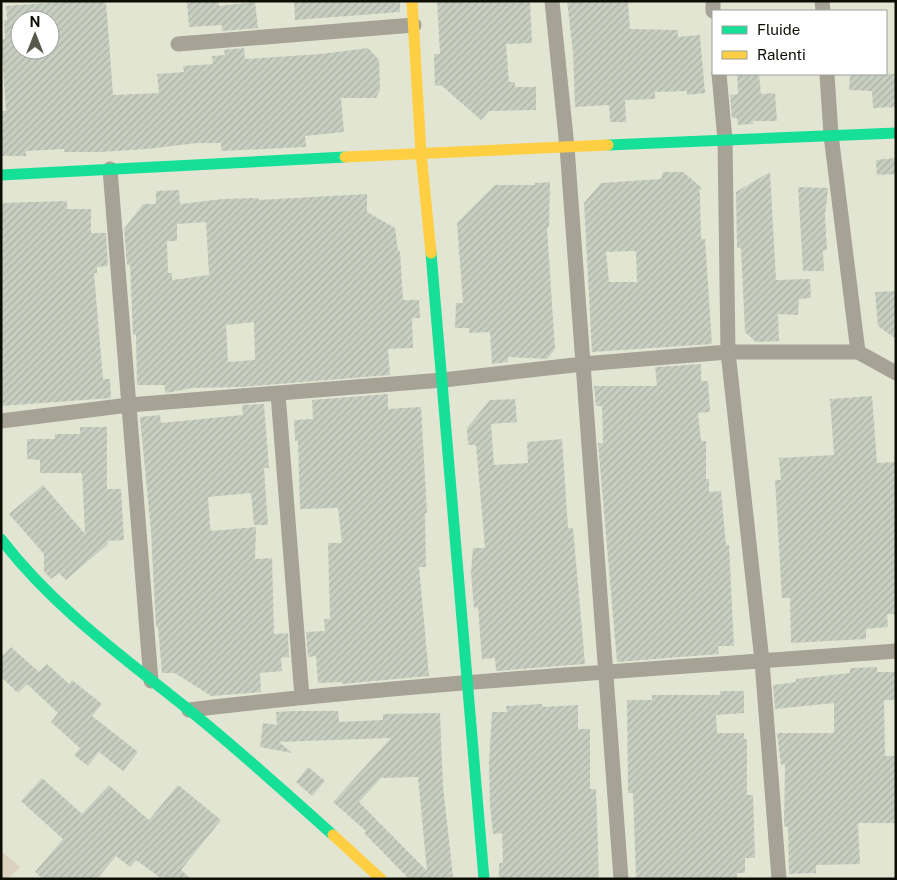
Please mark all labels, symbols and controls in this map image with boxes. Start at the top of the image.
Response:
north arrow [10,10,60,60]
legend [712,10,887,75]
text: N [30,14,40,30]
text: Fluide [757,21,800,38]
text: Ralenti [757,46,806,63]

